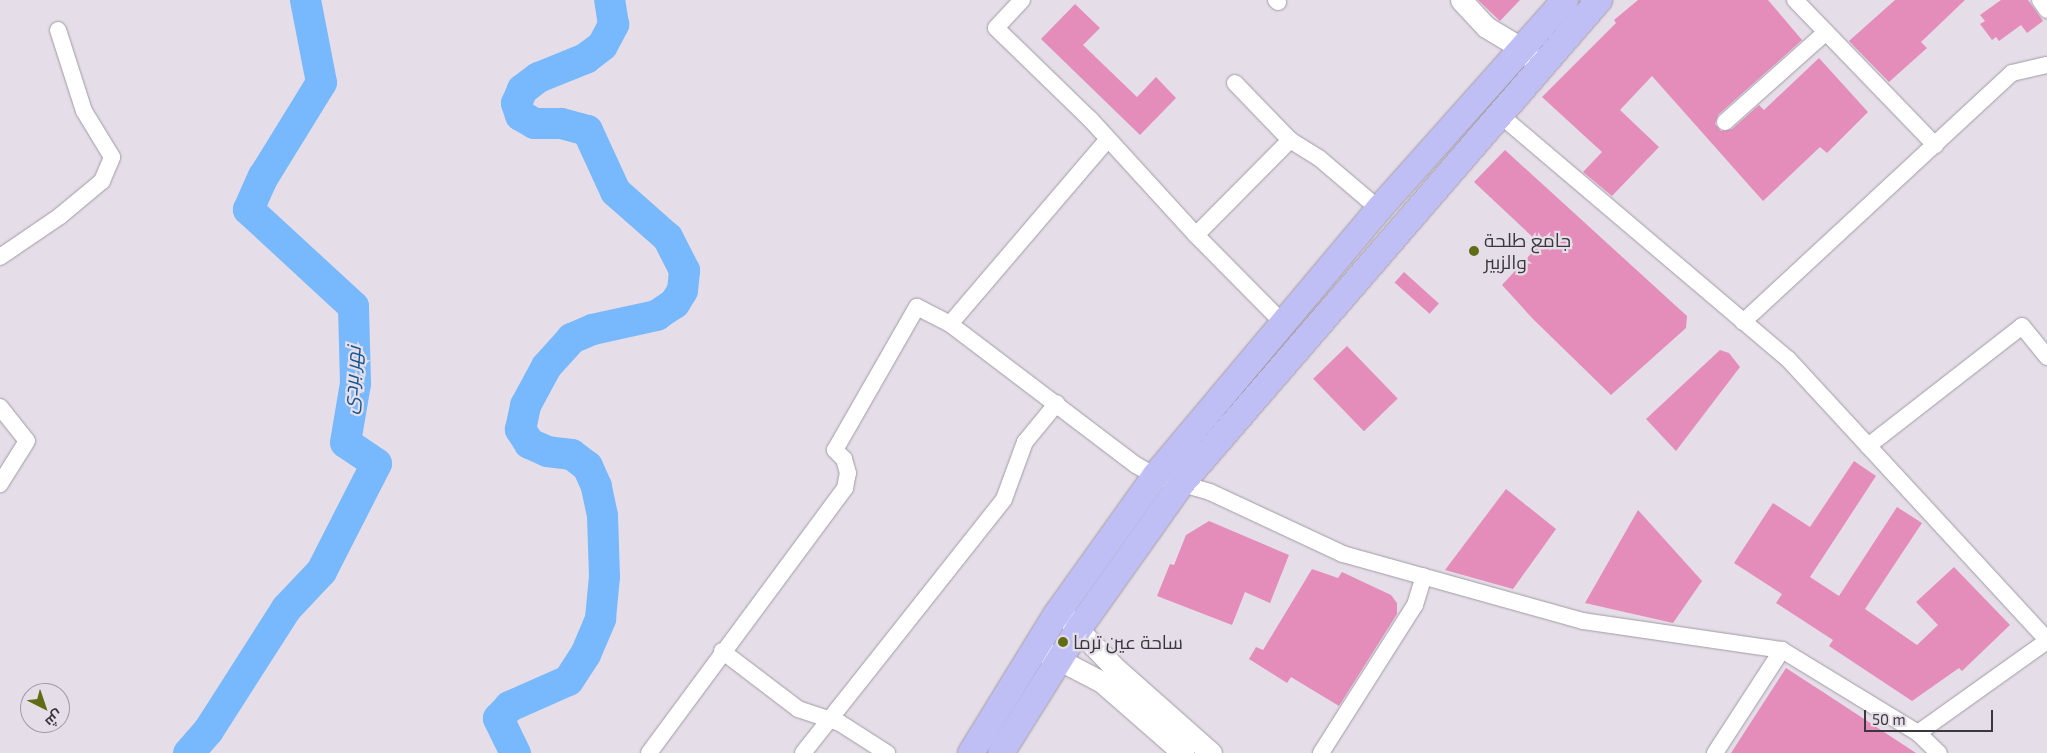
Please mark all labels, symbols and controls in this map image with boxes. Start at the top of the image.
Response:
place label: جامع طلحة والزبير [1484,229,1571,273]
marker: جامع طلحة والزبير [1468,245,1480,257]
water label: نهر بردى [337,345,365,415]
place label: ساحة عين ترما [1073,631,1183,653]
marker: ساحة عين ترما [1057,636,1069,648]
north arrow [20,683,70,733]
scale bar [1867,700,1996,732]
text: ش [42,707,67,731]
text: 50 m [1872,710,1906,728]

